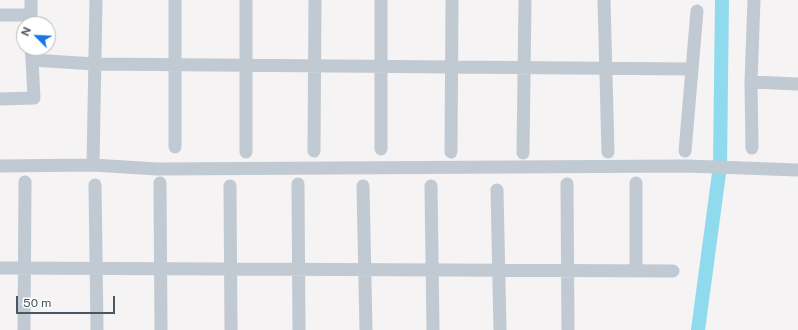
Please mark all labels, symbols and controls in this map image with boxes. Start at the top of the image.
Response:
north arrow [16,16,56,56]
text: N [19,25,33,38]
scale bar [18,288,117,314]
text: 50 m [23,296,51,310]

